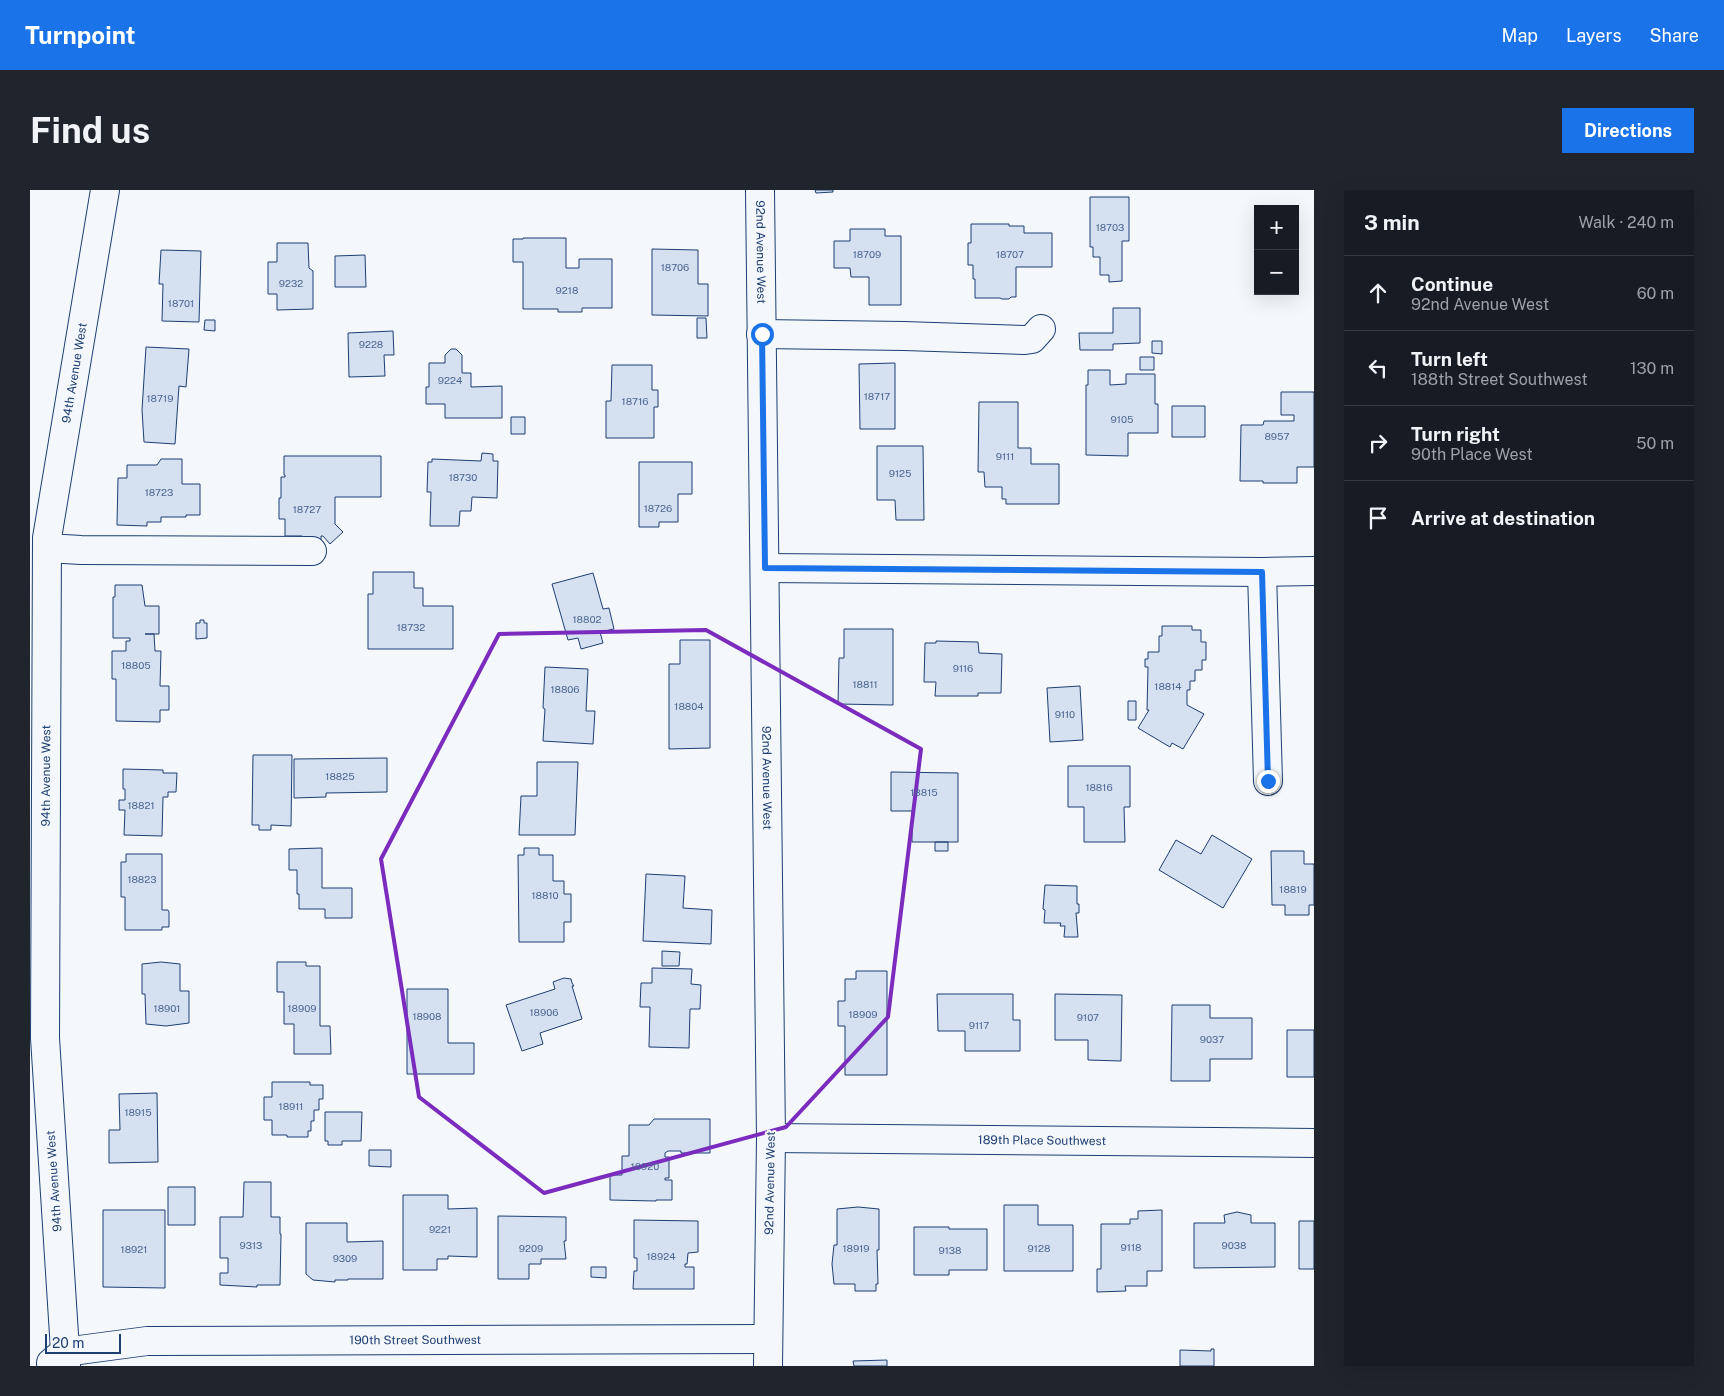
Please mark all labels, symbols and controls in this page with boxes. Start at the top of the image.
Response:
text: Turnpoint [25,21,135,49]
text: Map [1502,25,1538,46]
text: Layers [1566,25,1622,46]
text: Share [1650,25,1699,46]
button: Directions [1562,108,1694,153]
text: Find us [30,110,150,151]
street label: 92nd Avenue West [753,200,768,304]
map controls [1254,205,1299,295]
button: + [1254,205,1299,250]
text: 3 min [1364,210,1420,235]
text: Walk · 240 m [1578,213,1674,232]
house number: 18703 [1096,221,1124,233]
house number: 18709 [853,248,881,260]
house number: 18707 [996,248,1024,260]
button: − [1254,250,1299,295]
house number: 18706 [661,261,689,273]
text: Continue [1411,273,1493,295]
house number: 9232 [279,277,303,289]
icon: ahead [1364,279,1392,307]
house number: 9218 [556,284,578,296]
text: 60 m [1637,284,1674,303]
text: 92nd Avenue West [1411,295,1549,314]
house number: 18701 [168,297,194,309]
street label: 94th Avenue West [59,321,90,424]
route start [751,323,774,346]
house number: 9228 [359,338,383,350]
text: Turn left [1411,348,1488,370]
icon: left [1364,354,1392,382]
text: 130 m [1630,359,1674,378]
text: 188th Street Southwest [1411,370,1588,389]
house number: 9224 [438,374,462,386]
house number: 18717 [864,390,890,402]
house number: 18719 [147,392,173,404]
house number: 18716 [622,395,648,407]
house number: 9105 [1111,413,1133,425]
text: Turn right [1411,423,1500,445]
icon: right [1364,429,1392,457]
house number: 8957 [1264,430,1290,442]
text: 50 m [1636,434,1674,453]
text: 90th Place West [1411,445,1533,464]
house number: 9111 [996,450,1014,462]
house number: 9125 [889,467,911,479]
house number: 18730 [449,471,477,483]
house number: 18723 [145,486,173,498]
house number: 18726 [644,502,672,514]
house number: 18727 [293,503,321,515]
icon: arrive [1364,504,1392,532]
text: Arrive at destination [1411,507,1595,529]
house number: 18802 [573,613,602,625]
house number: 18732 [397,621,425,633]
house number: 18805 [121,659,151,671]
house number: 9116 [953,662,973,674]
house number: 18811 [852,678,878,690]
house number: 18814 [1154,680,1182,692]
house number: 18806 [550,683,580,695]
house number: 18804 [674,700,704,712]
house number: 9110 [1055,708,1075,720]
street label: 94th Avenue West [39,724,53,827]
street label: 92nd Avenue West [759,726,774,830]
house number: 18825 [325,770,355,782]
route end [1257,770,1280,793]
house number: 18816 [1085,781,1113,793]
house number: 18815 [910,786,938,798]
house number: 18821 [128,799,155,811]
house number: 18823 [127,873,157,885]
house number: 18819 [1279,883,1307,895]
house number: 18810 [531,889,559,901]
house number: 18901 [154,1002,180,1014]
house number: 18909 [288,1002,316,1014]
house number: 18906 [530,1006,558,1018]
house number: 18909 [849,1008,877,1020]
house number: 18908 [412,1010,442,1022]
house number: 9107 [1077,1011,1099,1023]
house number: 9117 [969,1019,989,1031]
house number: 9037 [1200,1033,1224,1045]
house number: 18911 [279,1100,303,1112]
house number: 18915 [124,1106,152,1118]
street label: 94th Avenue West [43,1130,65,1232]
street label: 92nd Avenue West [762,1131,778,1235]
street label: 189th Place Southwest [978,1133,1107,1148]
house number: 18920 [631,1160,659,1172]
house number: 9221 [429,1223,451,1235]
house number: 9313 [240,1239,262,1251]
house number: 9038 [1222,1239,1246,1251]
house number: 9118 [1121,1241,1141,1253]
house number: 9209 [519,1242,543,1254]
house number: 18919 [842,1242,870,1254]
house number: 9128 [1028,1242,1050,1254]
house number: 18921 [121,1243,147,1255]
house number: 9138 [938,1244,962,1256]
house number: 18924 [647,1250,675,1262]
house number: 9309 [333,1252,357,1264]
scale bar [45,1331,121,1354]
street label: 190th Street Southwest [349,1333,482,1347]
text: 20 m [52,1335,84,1351]

